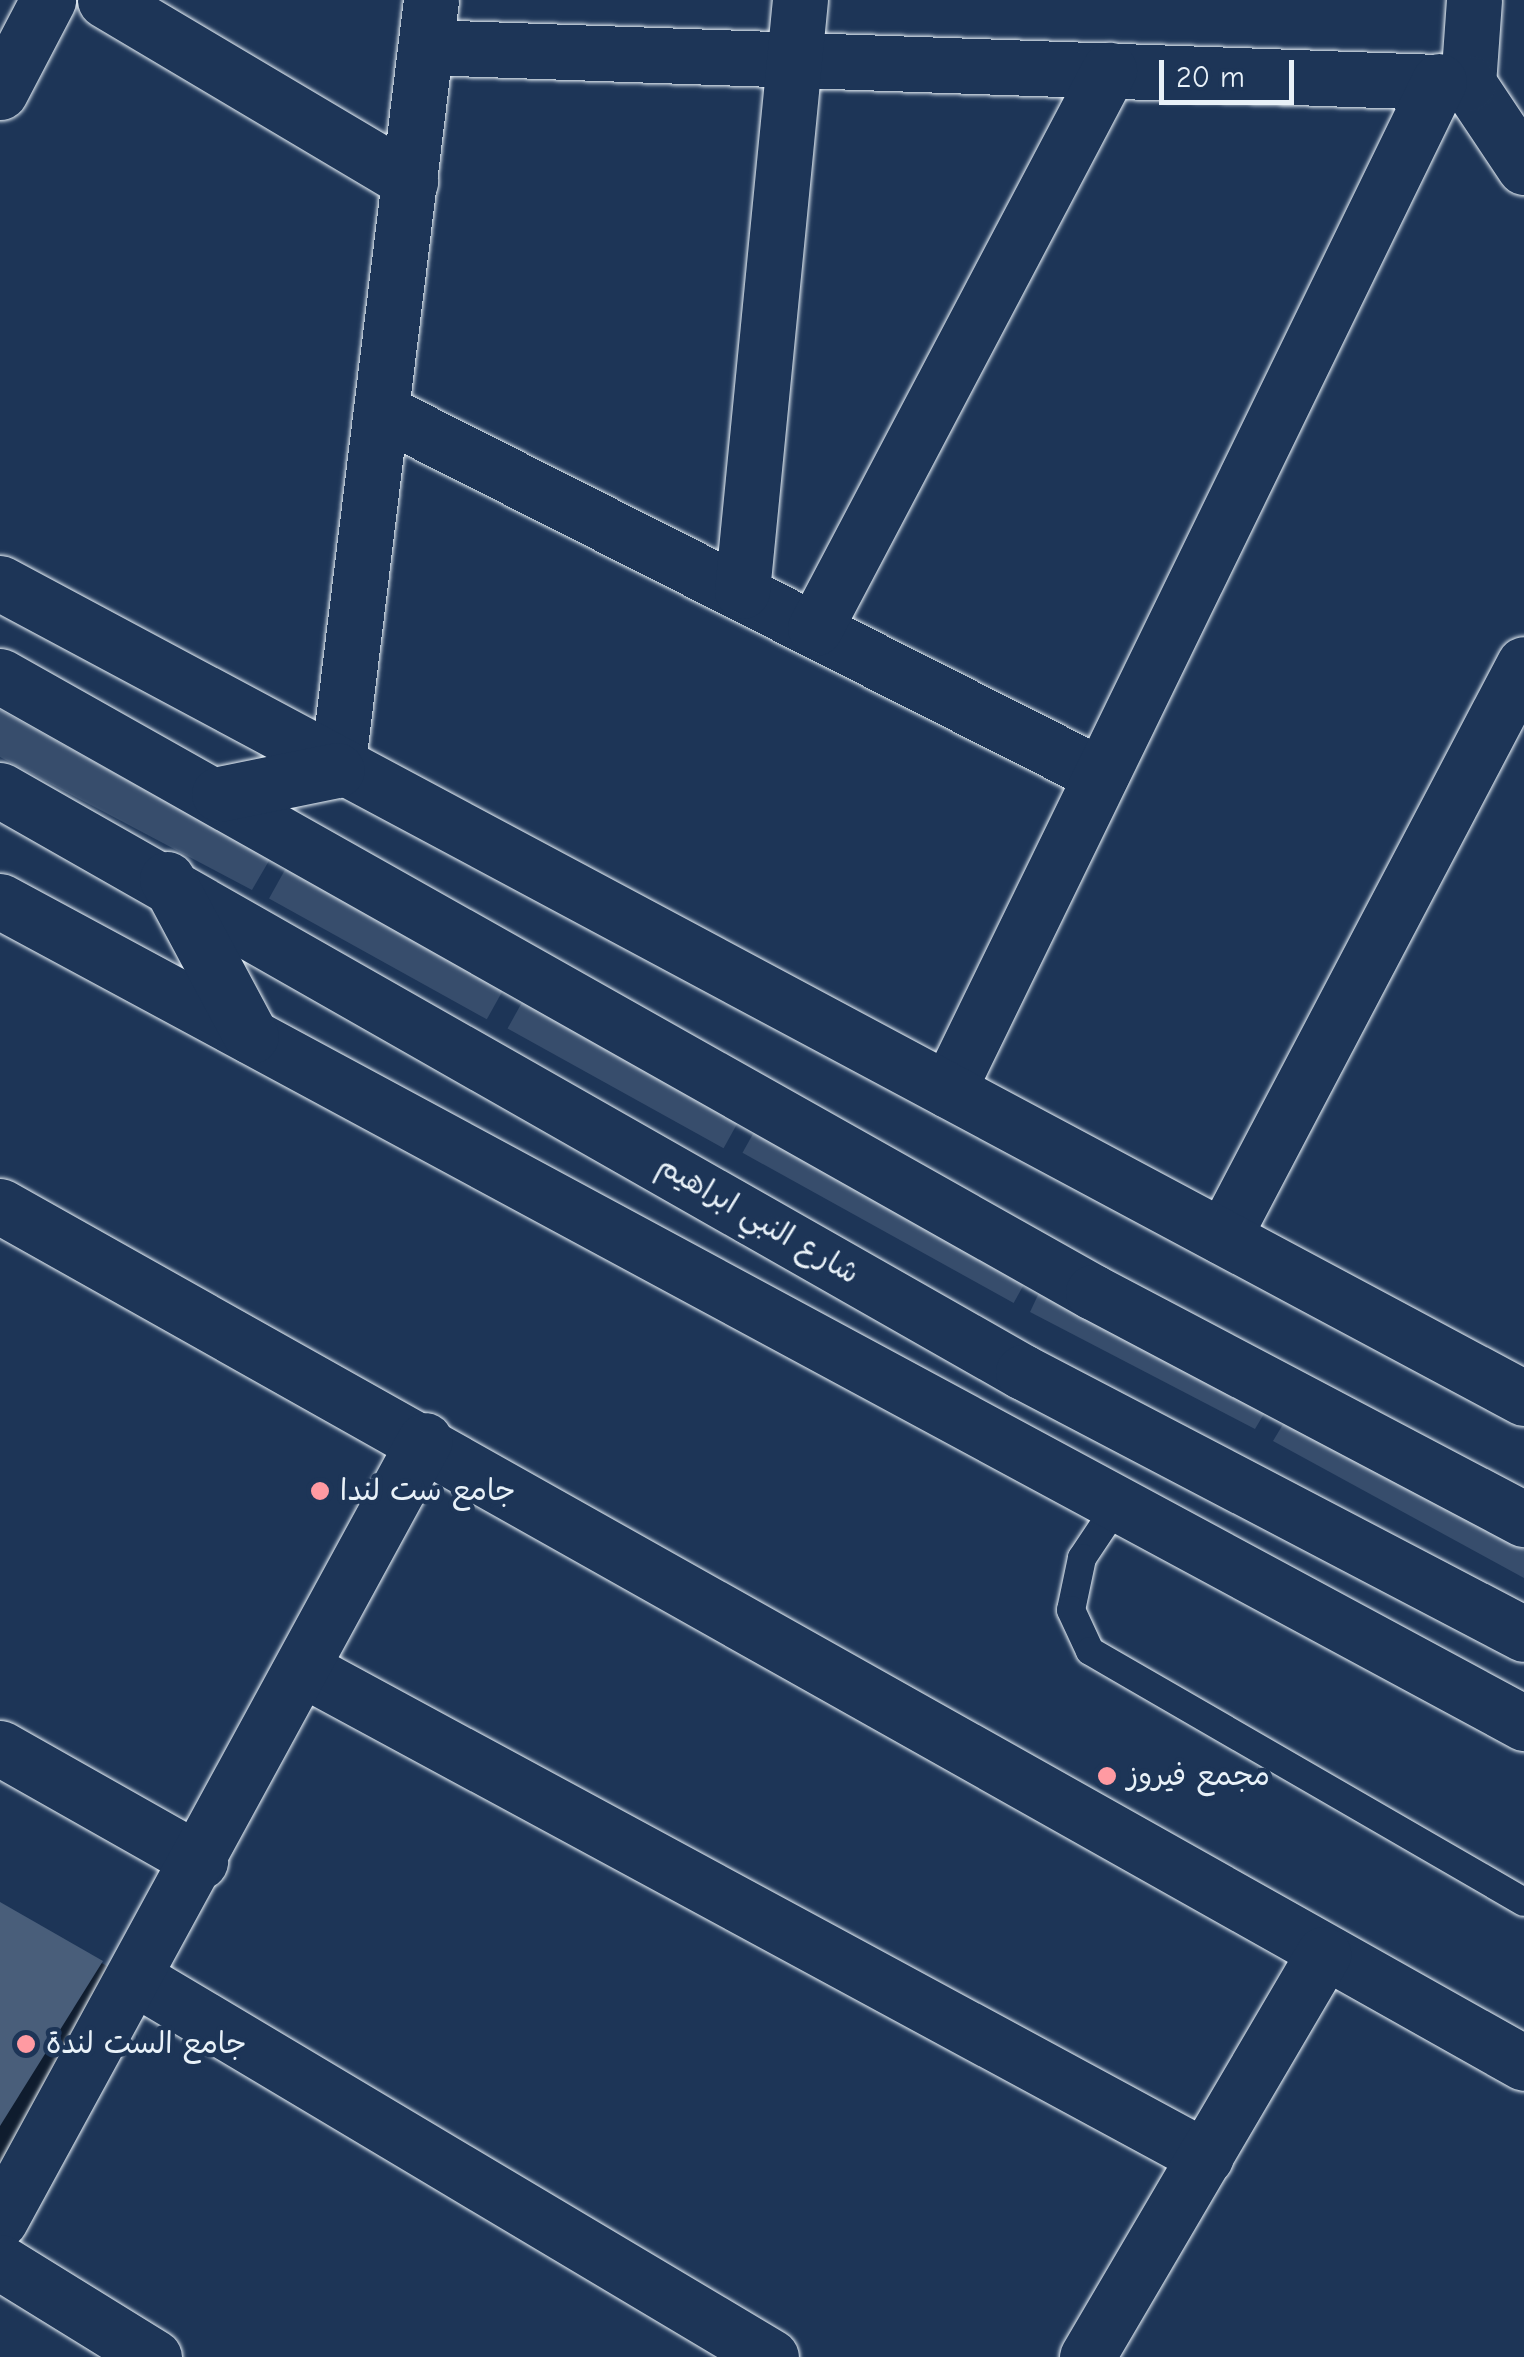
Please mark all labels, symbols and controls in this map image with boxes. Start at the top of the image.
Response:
scale bar [1164,40,1299,102]
text: 20 m [1176,60,1245,95]
street label: شارع النبي ابراهيم [651,1148,865,1292]
place label: جامع ست لندا [340,1473,516,1509]
marker: جامع ست لندا [309,1480,331,1502]
place label: مجمع فيروز [1127,1758,1270,1794]
marker: مجمع فيروز [1096,1765,1118,1787]
place label: جامع الست لندة [46,2026,247,2062]
marker: جامع الست لندة [15,2033,37,2055]

